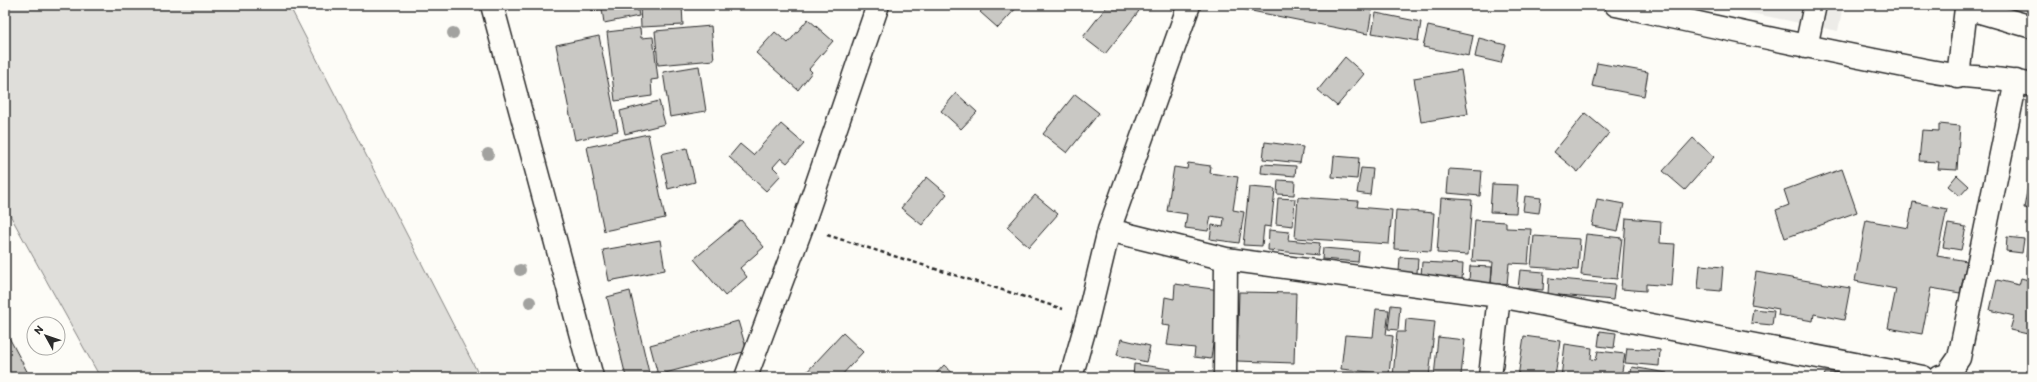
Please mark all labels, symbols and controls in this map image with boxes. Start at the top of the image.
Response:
north arrow [26,316,66,356]
text: N [31,323,46,337]

